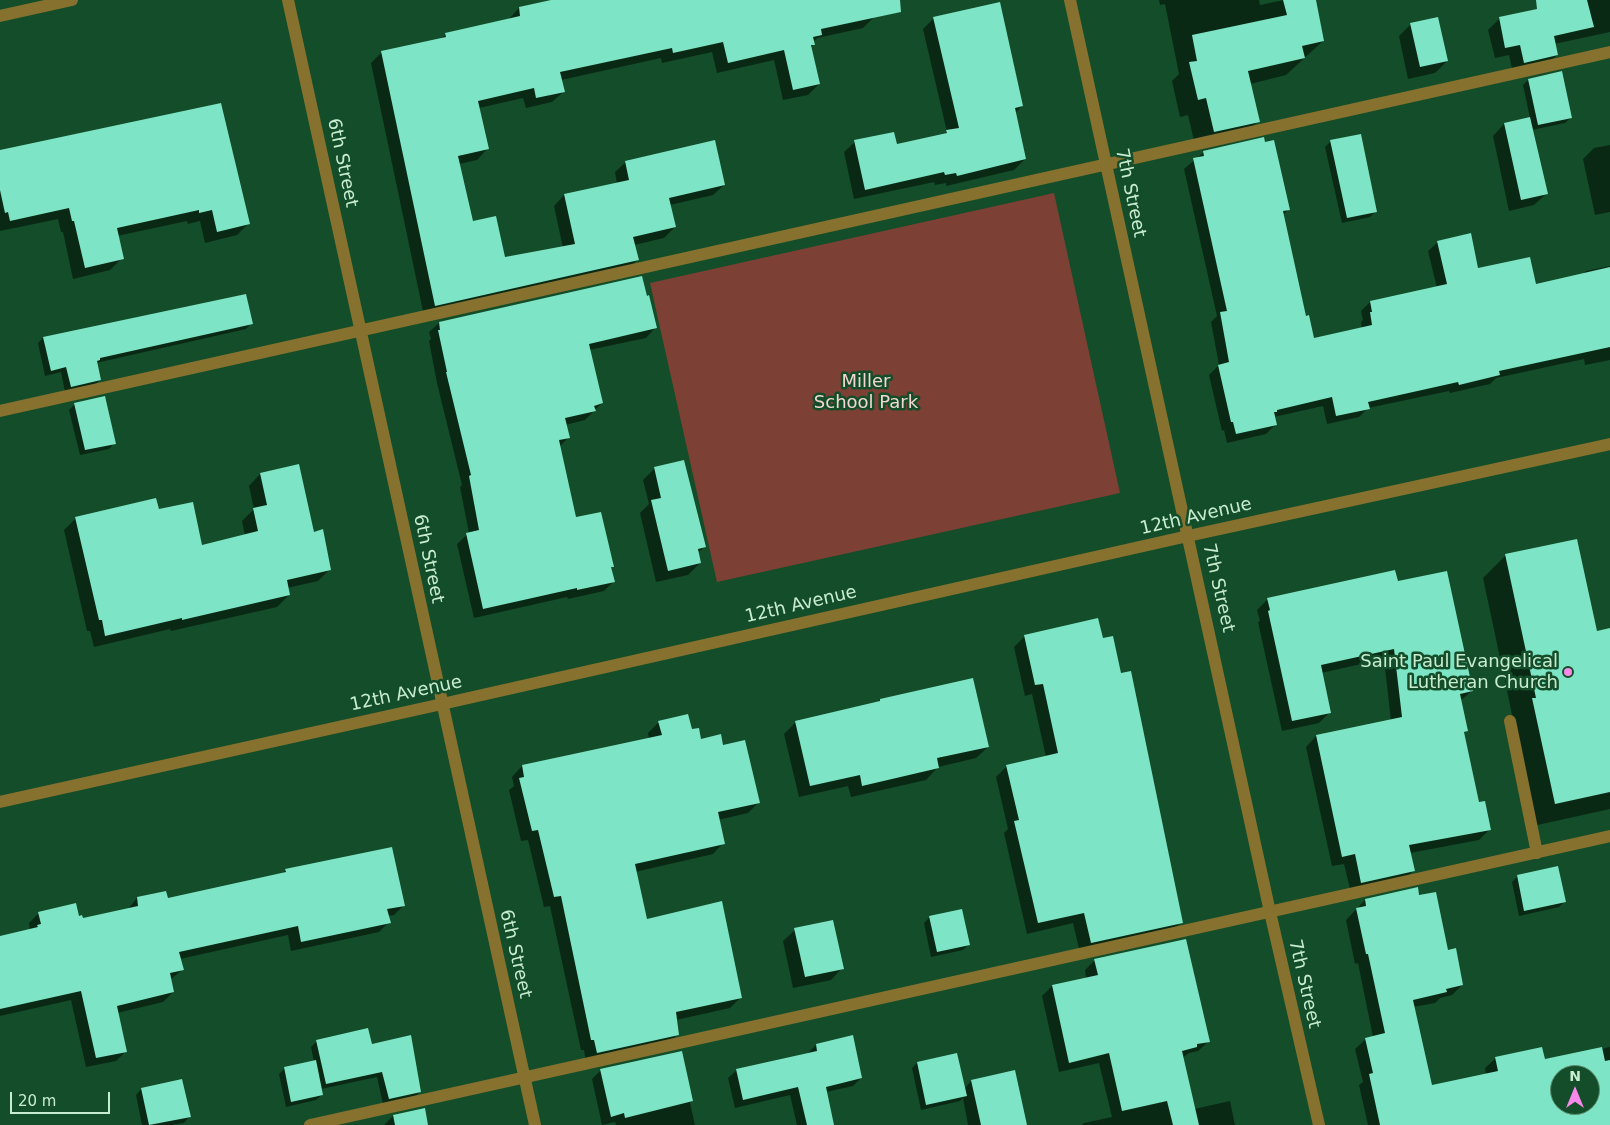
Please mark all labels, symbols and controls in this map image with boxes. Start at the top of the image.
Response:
street label: 6th Street [322,117,362,209]
street label: 7th Street [1110,147,1150,239]
park label: Miller School Park [814,371,918,414]
street label: 12th Avenue [1138,494,1254,540]
street label: 6th Street [408,513,448,605]
street label: 7th Street [1197,542,1239,634]
street label: 12th Avenue [743,582,859,628]
place label: Saint Paul Evangelical Lutheran Church [1360,651,1558,694]
marker: Saint Paul Evangelical Lutheran Church [1562,666,1574,678]
street label: 12th Avenue [348,672,464,716]
street label: 6th Street [494,908,536,1000]
street label: 7th Street [1283,938,1325,1030]
north arrow [1550,1065,1600,1115]
text: N [1569,1068,1581,1084]
scale bar [12,1082,112,1114]
text: 20 m [18,1092,56,1110]

